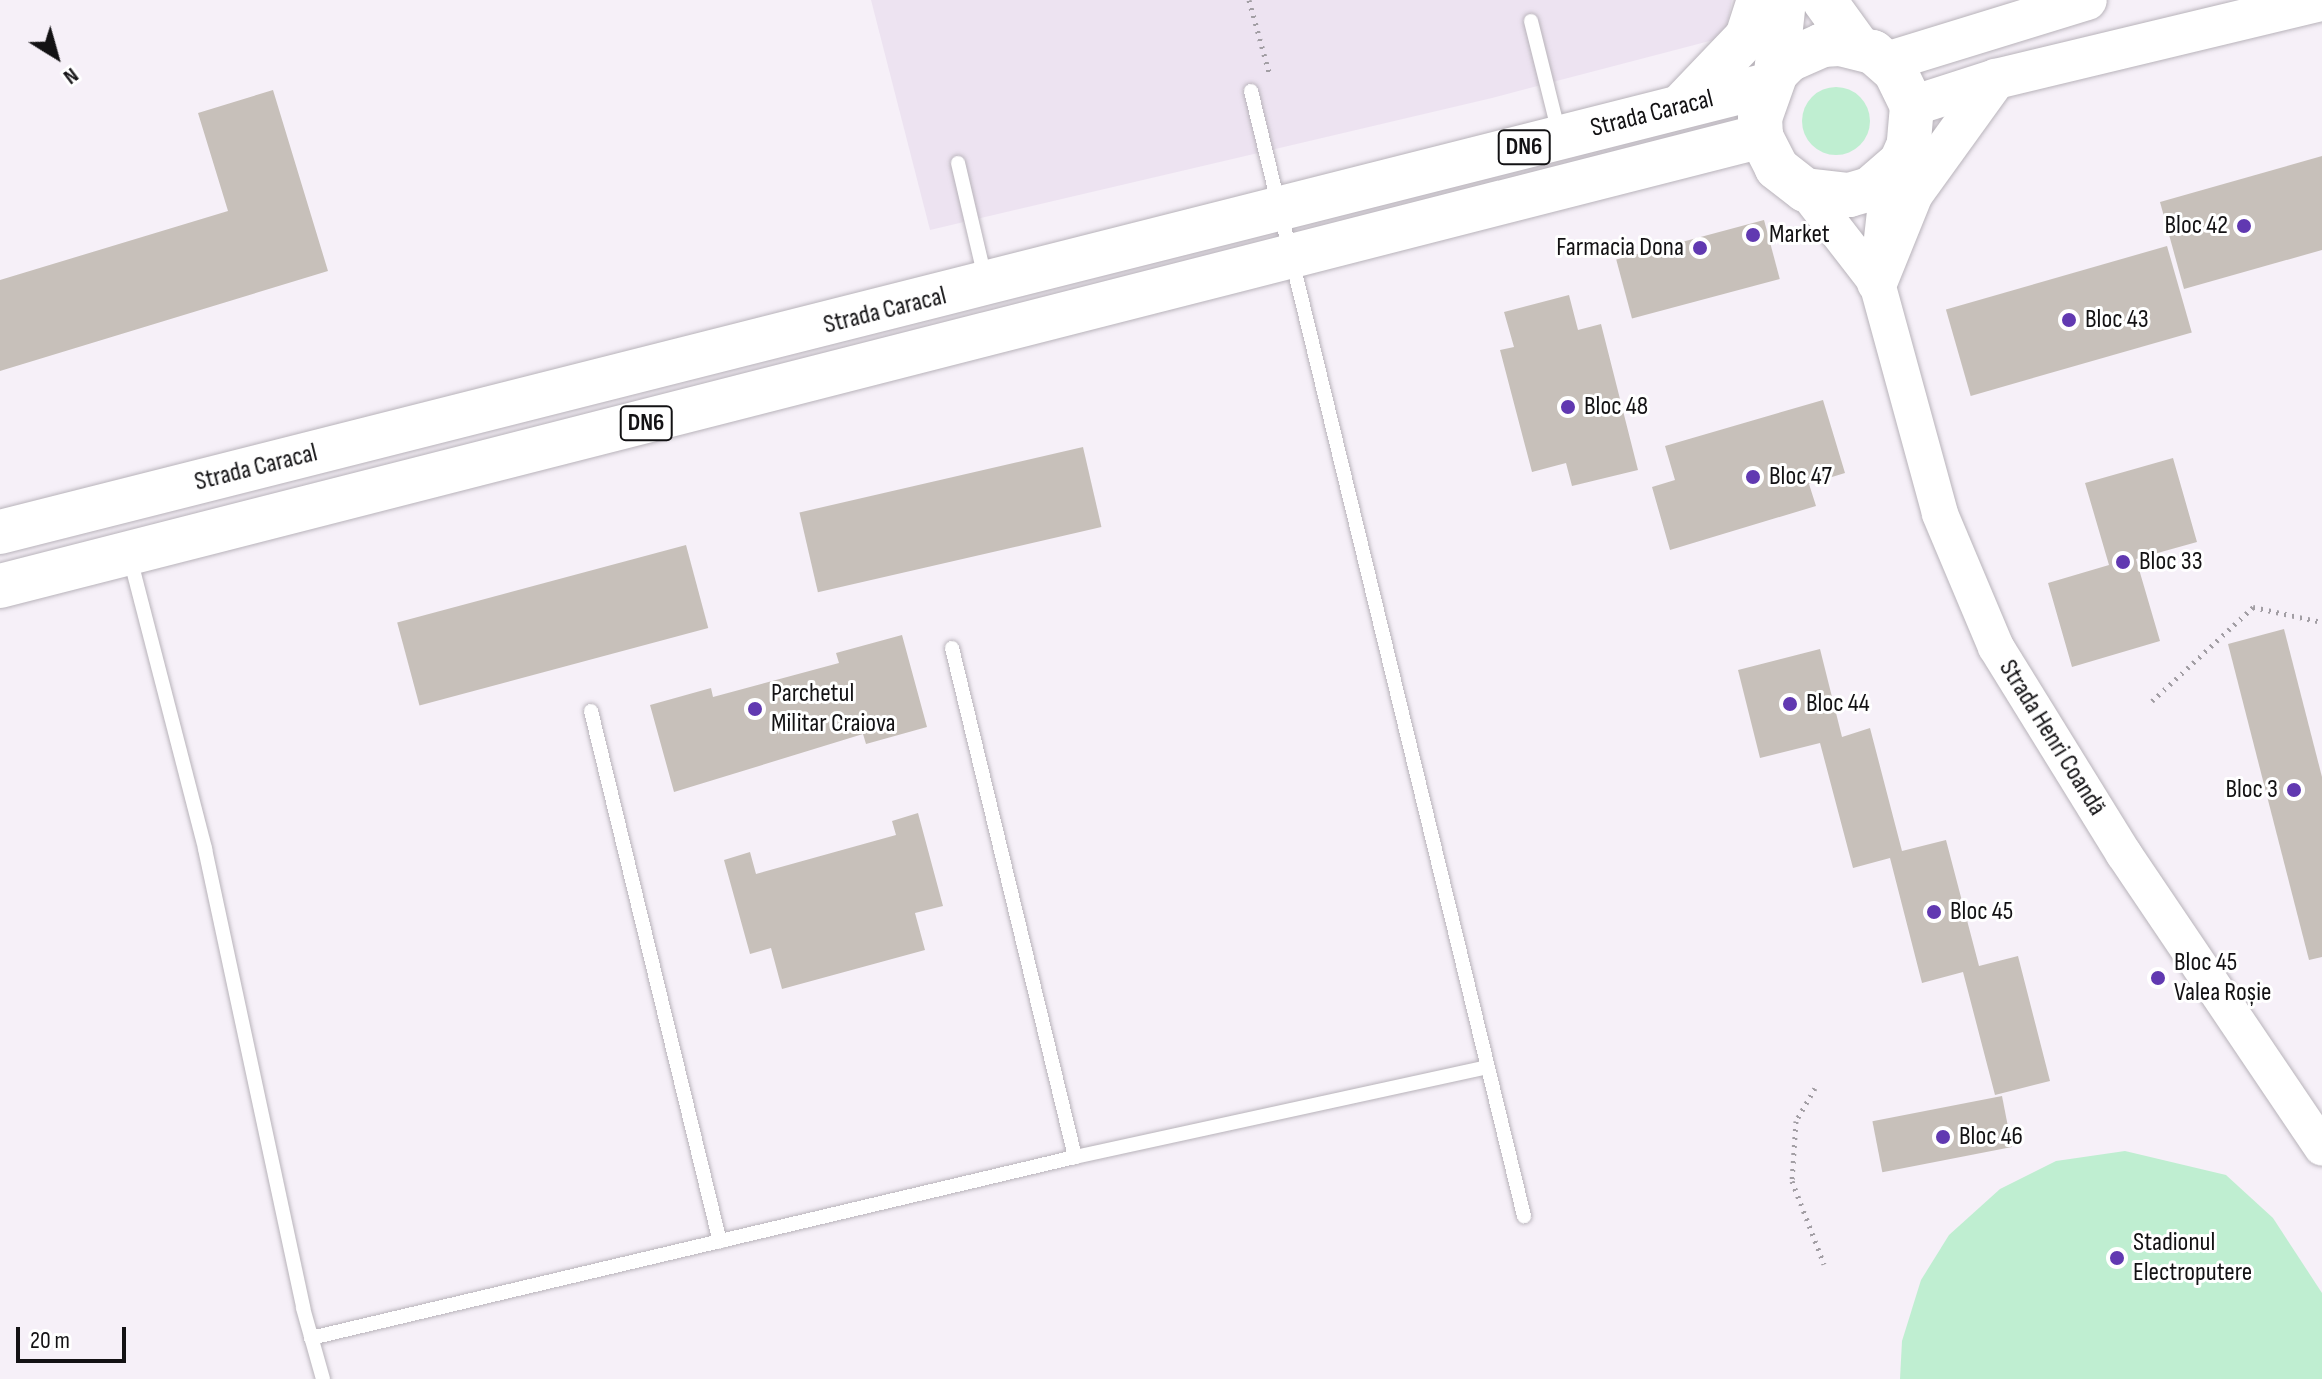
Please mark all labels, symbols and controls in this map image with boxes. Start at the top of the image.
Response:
north arrow [16,16,96,96]
text: N [58,61,84,90]
street label: Strada Caracal [1587,84,1717,144]
road number: DN6 [1496,127,1552,167]
place label: Bloc 42 [2165,210,2228,242]
marker: Bloc 42 [2235,217,2253,235]
place label: Market [1769,219,1830,251]
marker: Market [1744,226,1762,244]
place label: Farmacia Dona [1556,232,1684,264]
marker: Farmacia Dona [1691,239,1709,257]
street label: Strada Caracal [820,281,950,341]
place label: Bloc 43 [2085,304,2149,336]
marker: Bloc 43 [2060,311,2078,329]
place label: Bloc 48 [1584,391,1648,423]
marker: Bloc 48 [1559,398,1577,416]
road number: DN6 [618,403,674,443]
street label: Strada Caracal [191,438,321,498]
place label: Bloc 47 [1769,461,1832,493]
marker: Bloc 47 [1744,468,1762,486]
place label: Bloc 33 [2139,546,2203,578]
marker: Bloc 33 [2114,553,2132,571]
street label: Strada Henri Coandă [1992,654,2112,822]
place label: Parchetul Militar Craiova [771,678,896,740]
place label: Bloc 44 [1806,688,1870,720]
marker: Bloc 44 [1781,695,1799,713]
marker: Parchetul Militar Craiova [746,700,764,718]
place label: Bloc 3 [2225,774,2278,806]
marker: Bloc 3 [2285,781,2303,799]
place label: Bloc 45 [1950,896,2013,928]
marker: Bloc 45 [1925,903,1943,921]
place label: Bloc 45 Valea Roșie [2174,947,2271,1008]
marker: Bloc 45 Valea Roșie [2149,969,2167,987]
place label: Bloc 46 [1959,1121,2023,1153]
marker: Bloc 46 [1934,1128,1952,1146]
place label: Stadionul Electroputere [2133,1227,2252,1288]
marker: Stadionul Electroputere [2108,1249,2126,1267]
scale bar [20,1311,130,1361]
text: 20 m [30,1326,70,1355]

